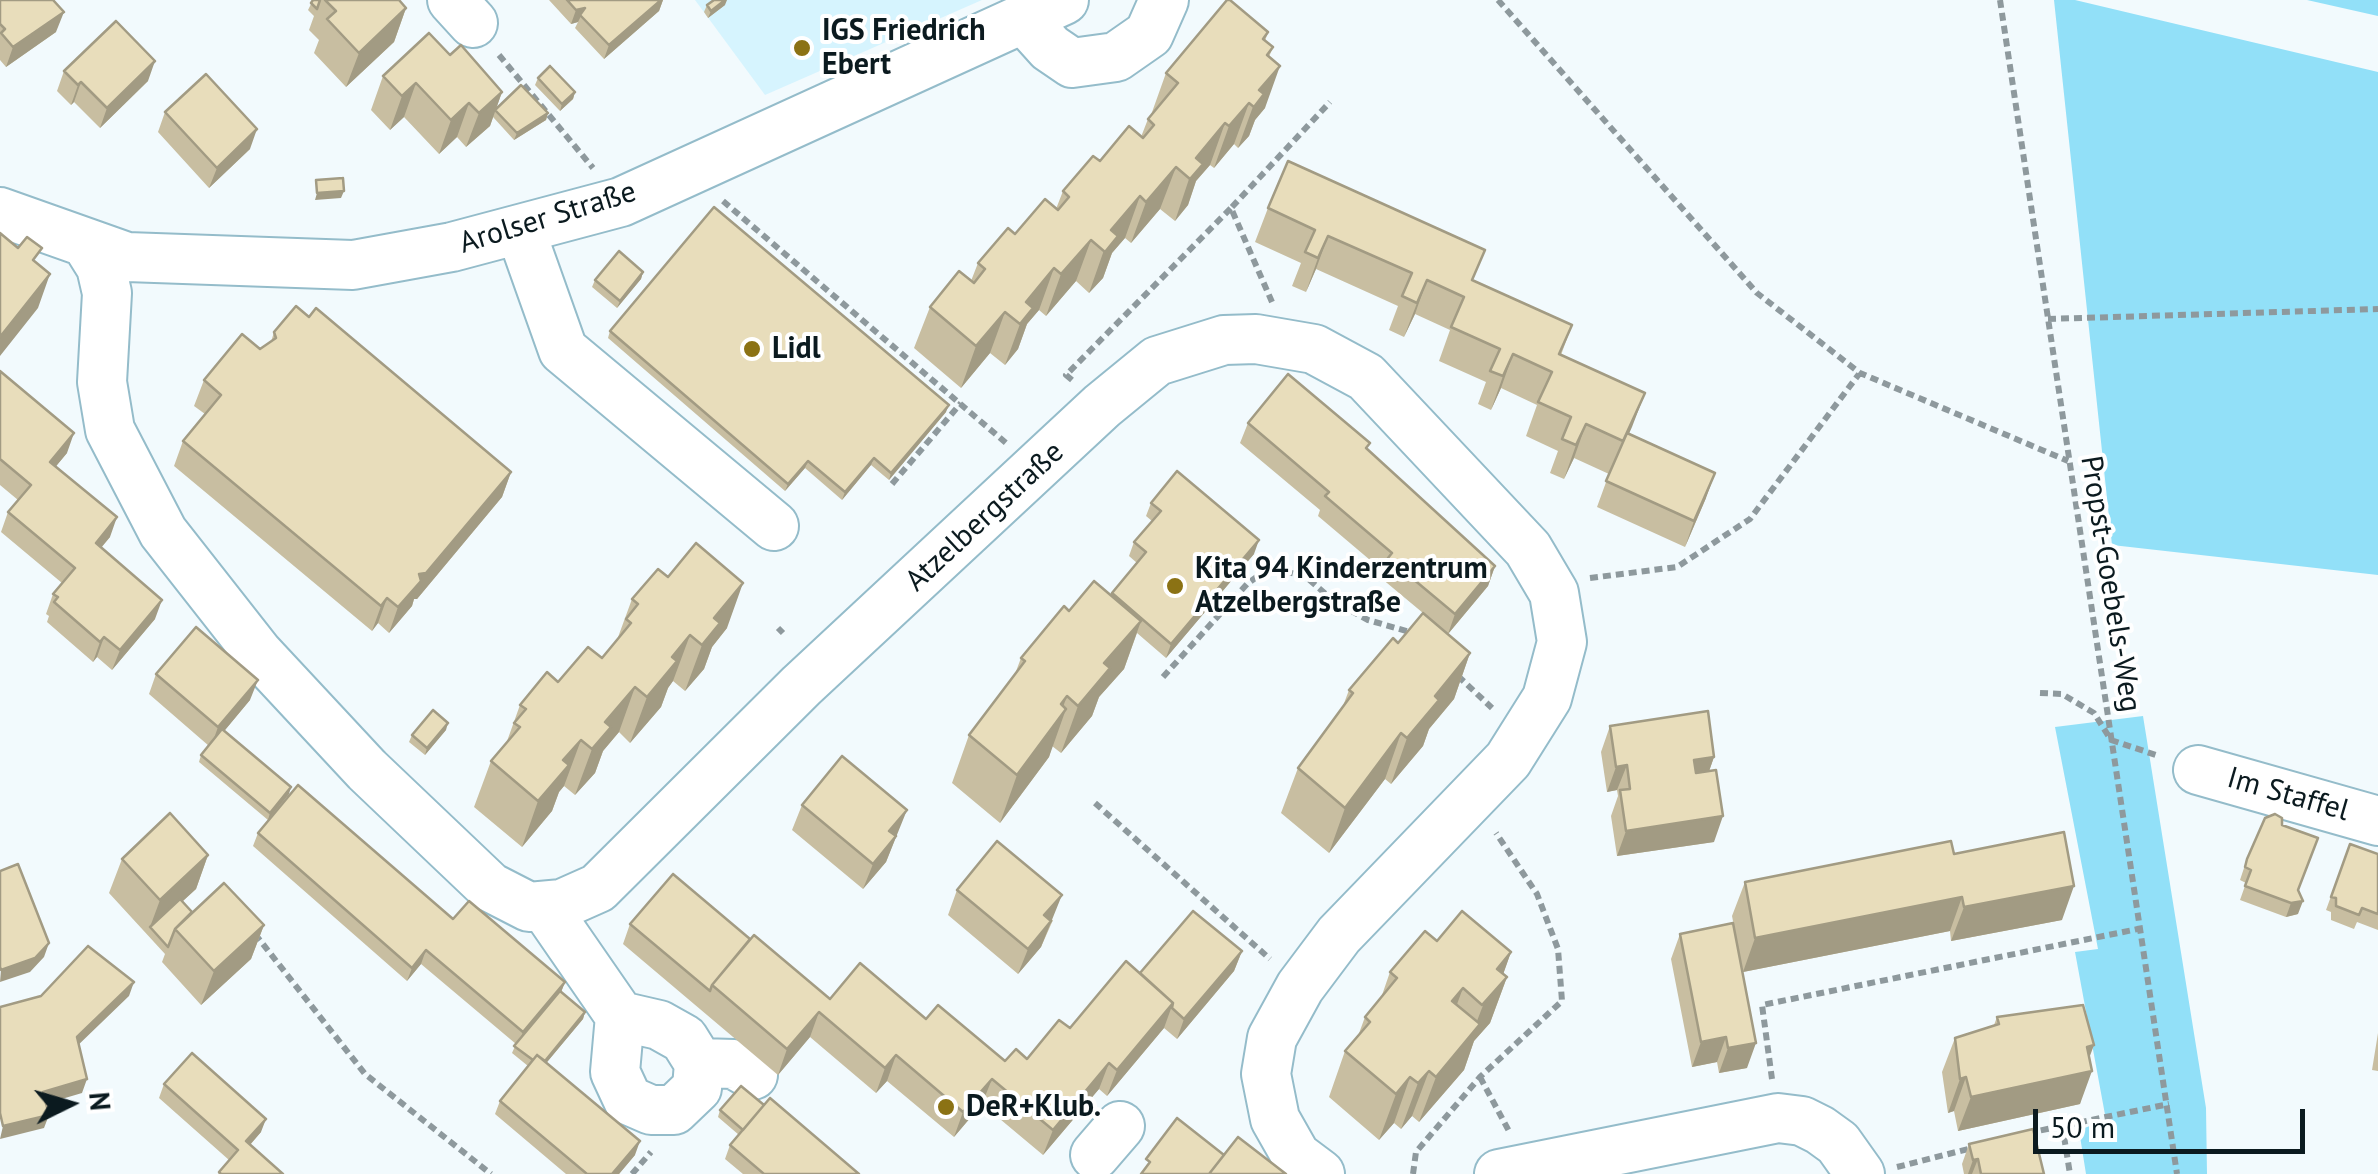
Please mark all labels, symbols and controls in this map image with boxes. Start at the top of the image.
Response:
place label: IGS Friedrich Ebert [822,13,985,84]
marker: IGS Friedrich Ebert [791,37,813,59]
street label: Arolser Straße [455,174,641,262]
place label: Lidl [772,331,820,367]
marker: Lidl [741,338,763,360]
street label: Atzelbergstraße [899,435,1071,599]
street label: Propst-Goebels-Weg [2072,453,2148,715]
place label: Kita 94 Kinderzentrum Atzelbergstraße [1195,551,1488,622]
marker: Kita 94 Kinderzentrum Atzelbergstraße [1164,575,1186,597]
street label: Im Staffel [2223,760,2353,830]
north arrow [20,1054,120,1154]
place label: DeR+Klub. [966,1089,1101,1125]
scale bar [2038,1089,2310,1151]
text: N [81,1091,120,1112]
marker: DeR+Klub. [935,1096,957,1118]
text: 50 m [2050,1107,2115,1146]

